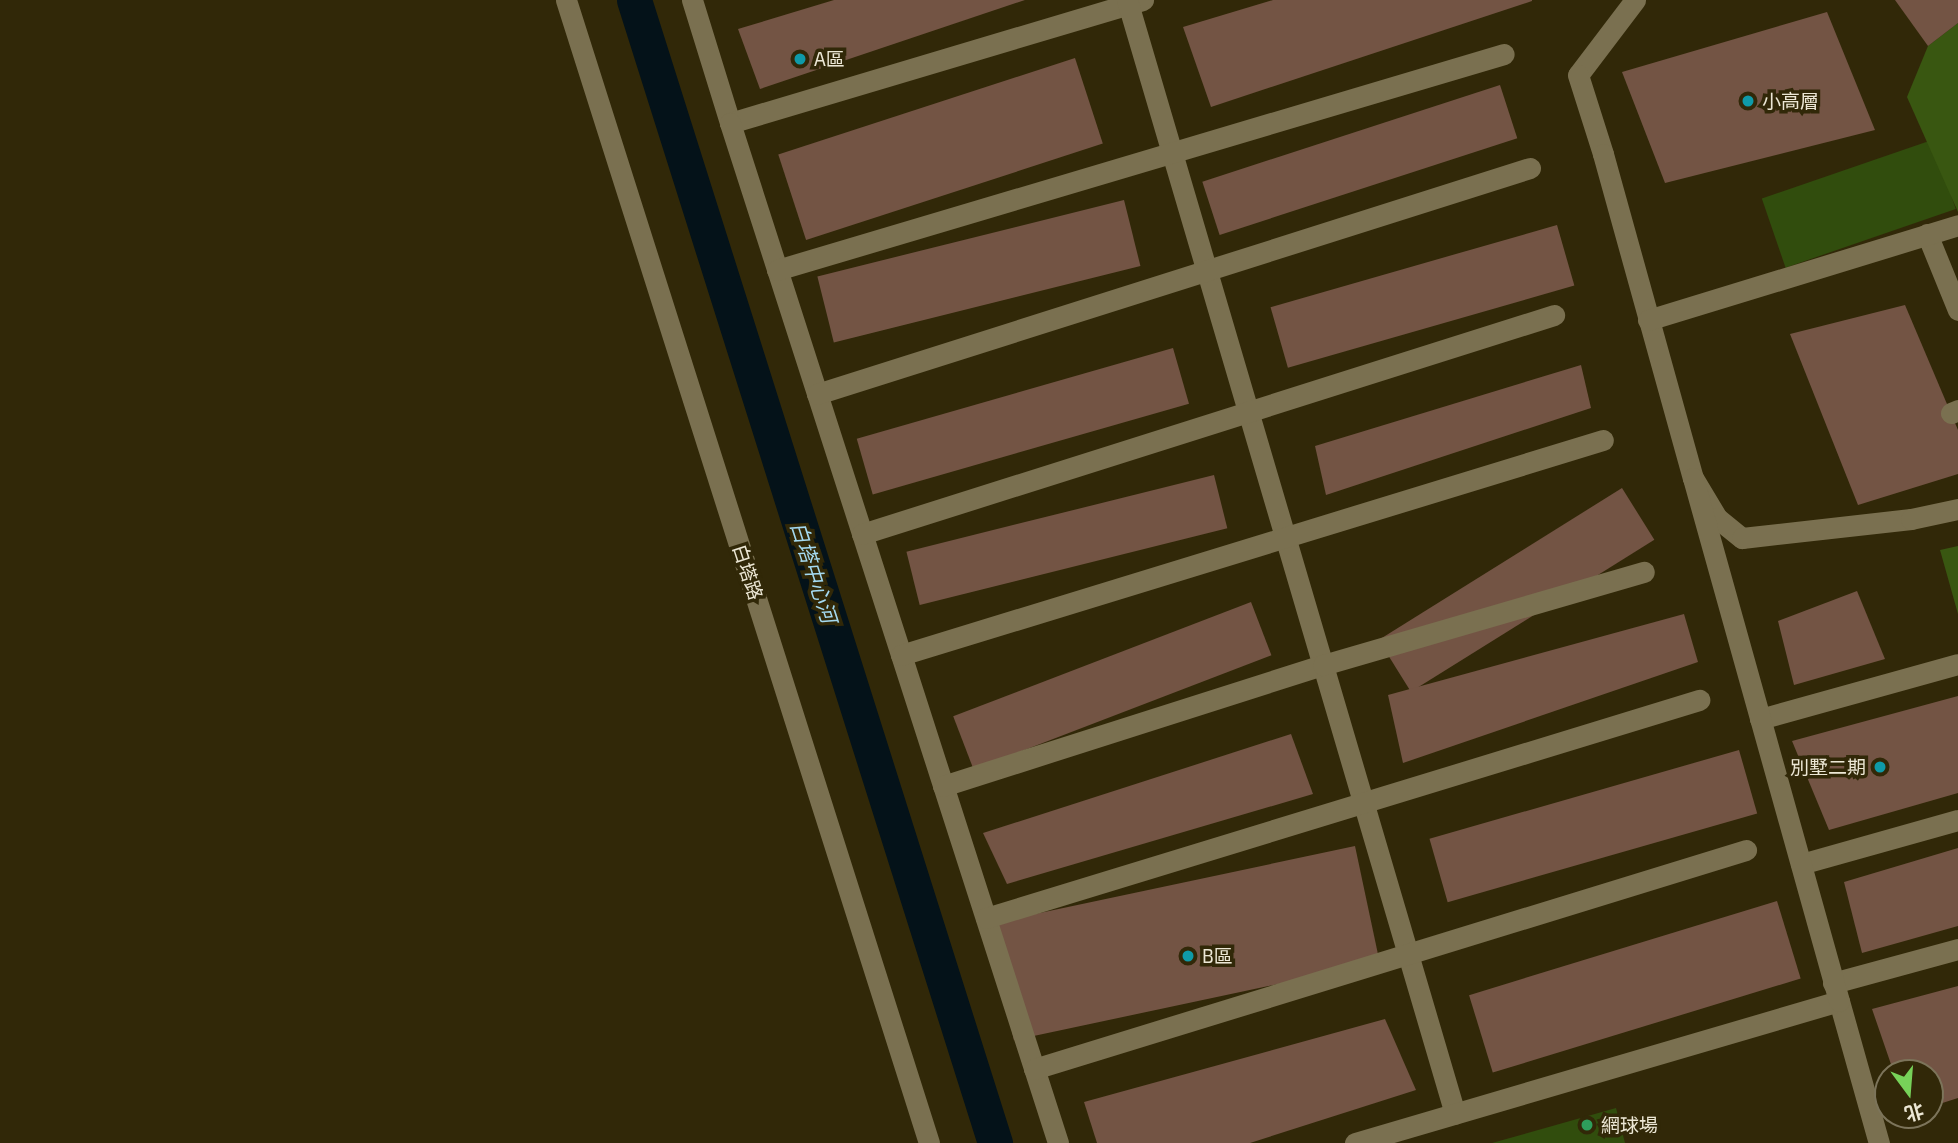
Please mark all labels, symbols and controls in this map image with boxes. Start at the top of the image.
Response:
place label: A區 [814,48,845,70]
marker: A區 [792,51,808,67]
place label: 小高層 [1762,90,1819,112]
marker: 小高層 [1740,93,1756,109]
water label: 白塔中心河 [786,518,842,626]
street label: 白塔路 [728,541,768,603]
place label: 別墅二期 [1790,756,1866,778]
marker: 別墅二期 [1872,759,1888,775]
place label: B區 [1202,945,1233,967]
marker: B區 [1180,948,1196,964]
north arrow [1874,1059,1944,1129]
text: 北 [1902,1099,1927,1126]
place label: 網球場 [1601,1114,1658,1136]
marker: 網球場 [1579,1117,1595,1133]

